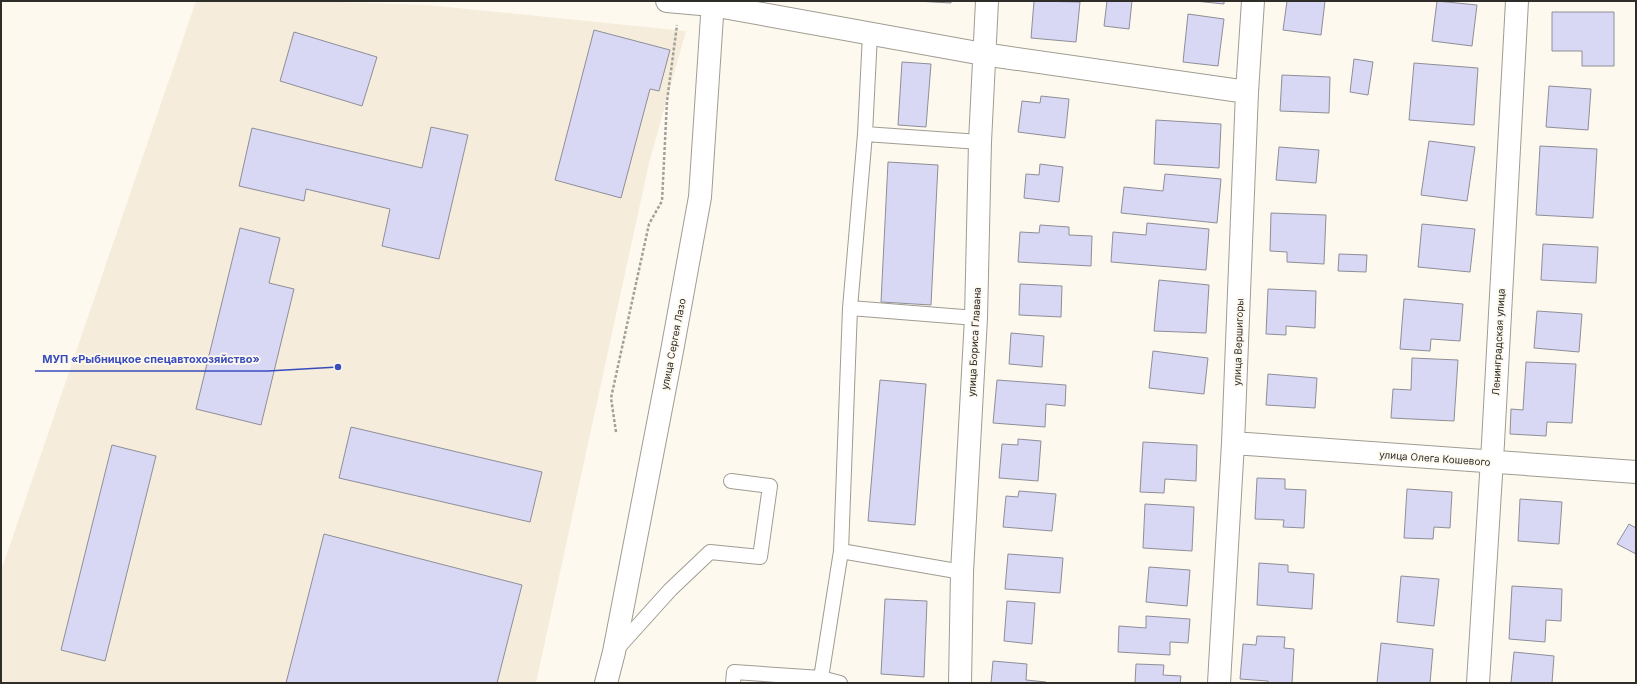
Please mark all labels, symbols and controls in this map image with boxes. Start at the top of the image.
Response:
street label: улица Бориса Главана [965,287,983,397]
street label: Ленинградская улица [1489,288,1507,396]
street label: улица Сергея Лазо [658,297,688,391]
street label: улица Вершигоры [1230,298,1246,386]
callout: МУП «Рыбницкое спецавтохозяйство» [35,348,268,371]
text: МУП «Рыбницкое спецавтохозяйство» [42,352,260,366]
street label: улица Олега Кошевого [1379,448,1491,468]

